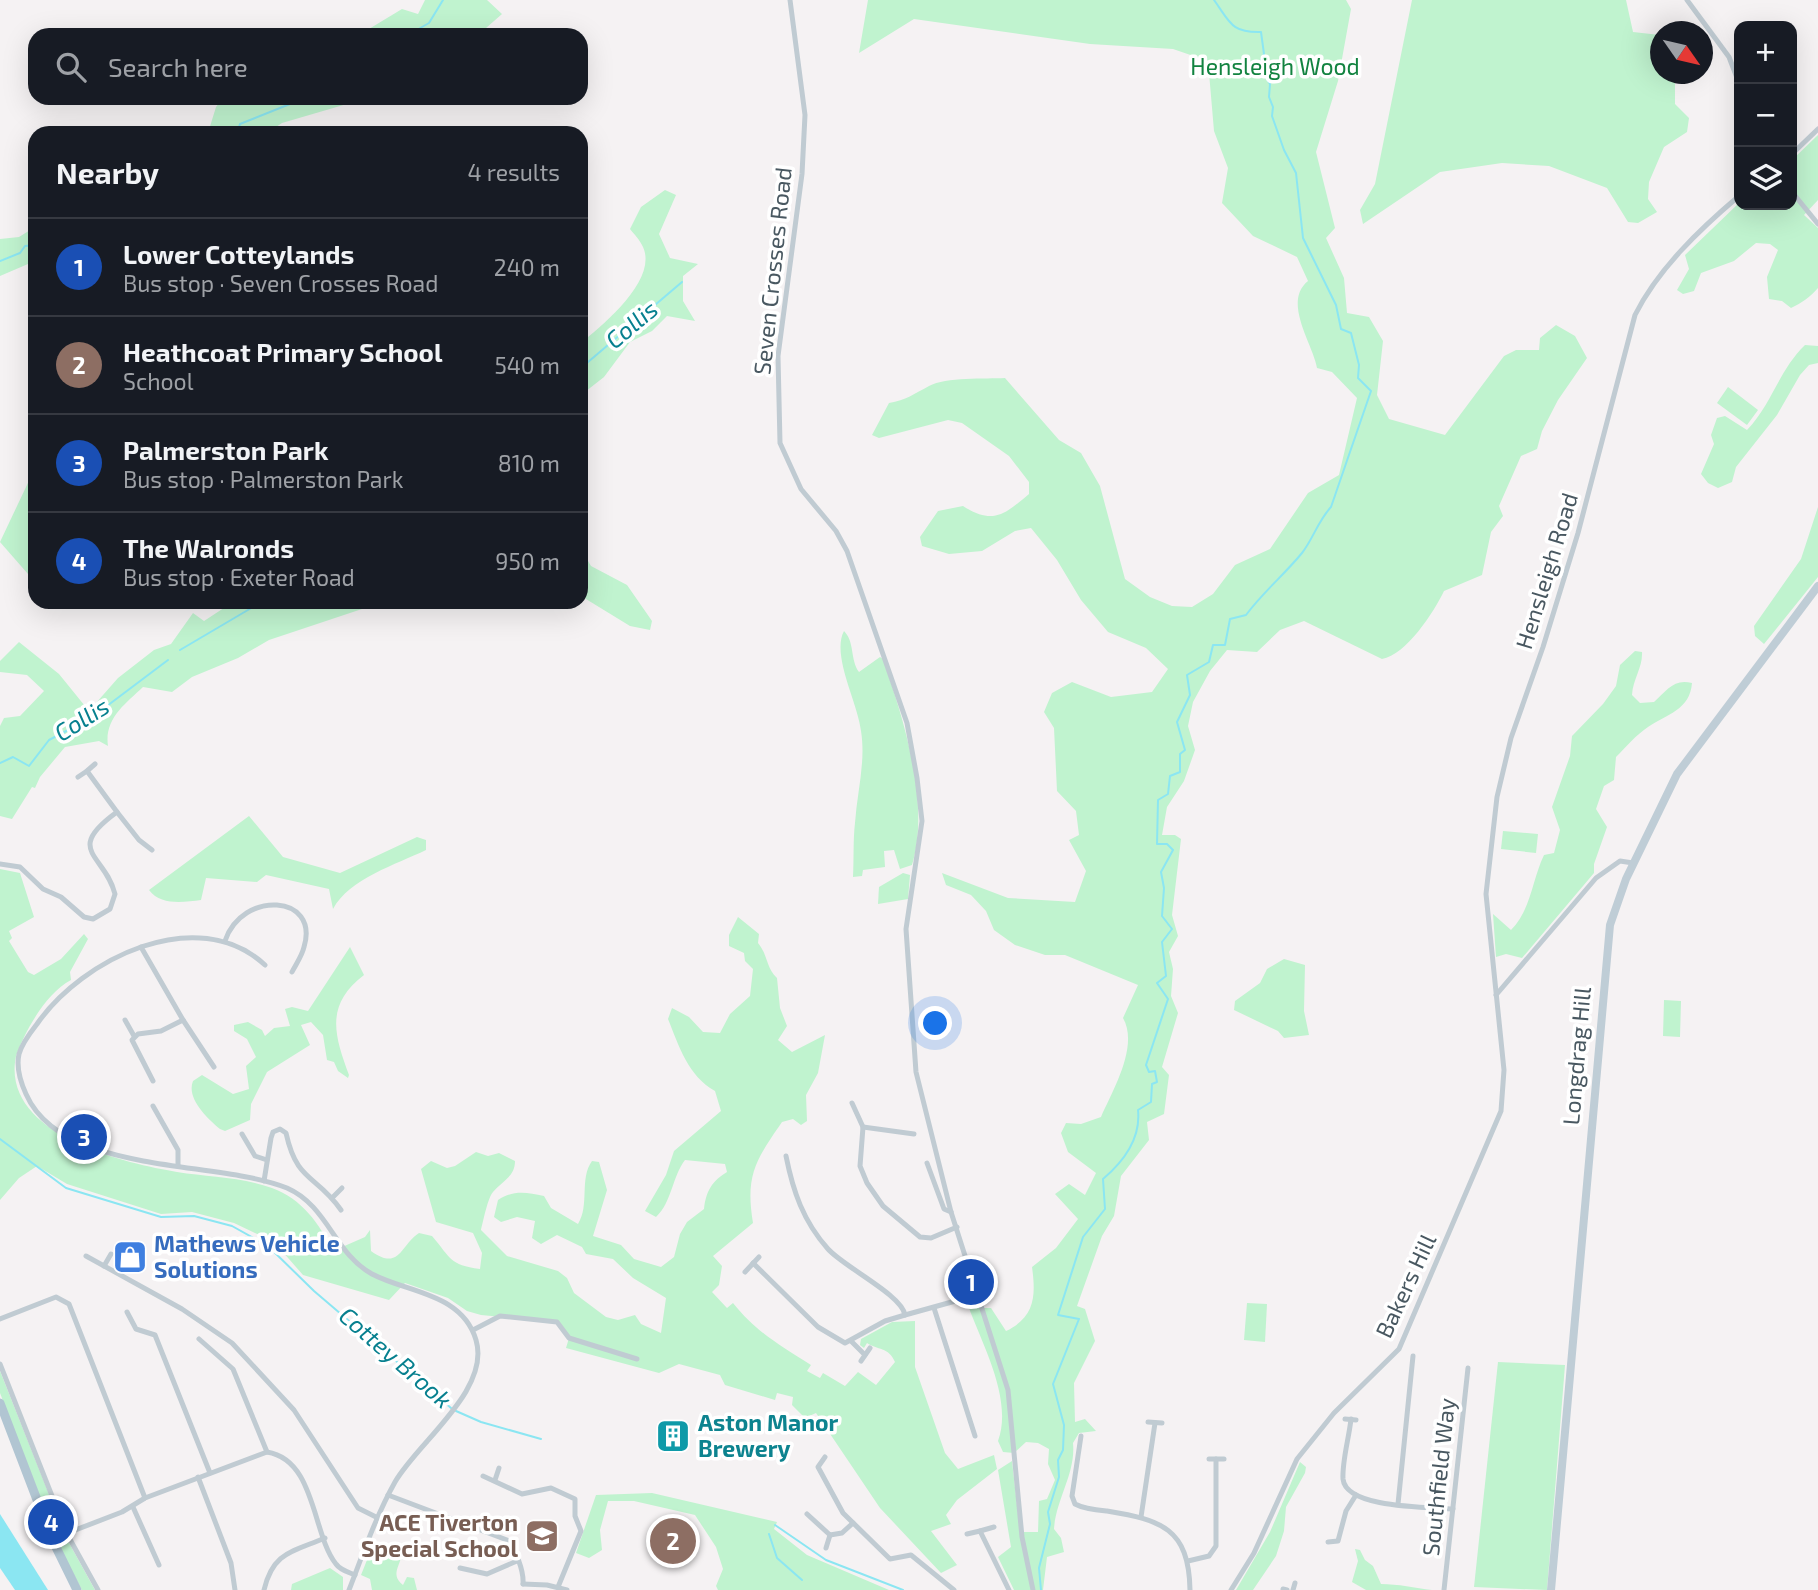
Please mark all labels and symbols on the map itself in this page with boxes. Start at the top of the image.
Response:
north arrow [1650,21,1713,84]
park label: Hensleigh Wood [1190,52,1360,80]
street label: Seven Crosses Road [747,166,797,376]
water label: Collis [599,294,663,354]
street label: Hensleigh Road [1509,489,1583,652]
water label: Collis [48,691,114,747]
street label: Longdrag Hill [1556,985,1596,1126]
your location [918,1006,952,1040]
pin: 3 [61,1111,107,1163]
place label: Mathews Vehicle Solutions [154,1229,340,1283]
street label: Bakers Hill [1369,1229,1441,1342]
shop icon: Mathews Vehicle Solutions [111,1238,149,1276]
pin: 1 [948,1256,994,1308]
water label: Cottey Brook [334,1300,458,1414]
street label: Southfield Way [1416,1397,1460,1557]
place label: Aston Manor Brewery [698,1408,839,1462]
building icon: Aston Manor Brewery [654,1417,692,1455]
pin: 4 [28,1496,74,1548]
place label: ACE Tiverton Special School [361,1508,518,1562]
pin: 2 [650,1515,696,1567]
school or university icon: ACE Tiverton Special School [523,1517,561,1555]

